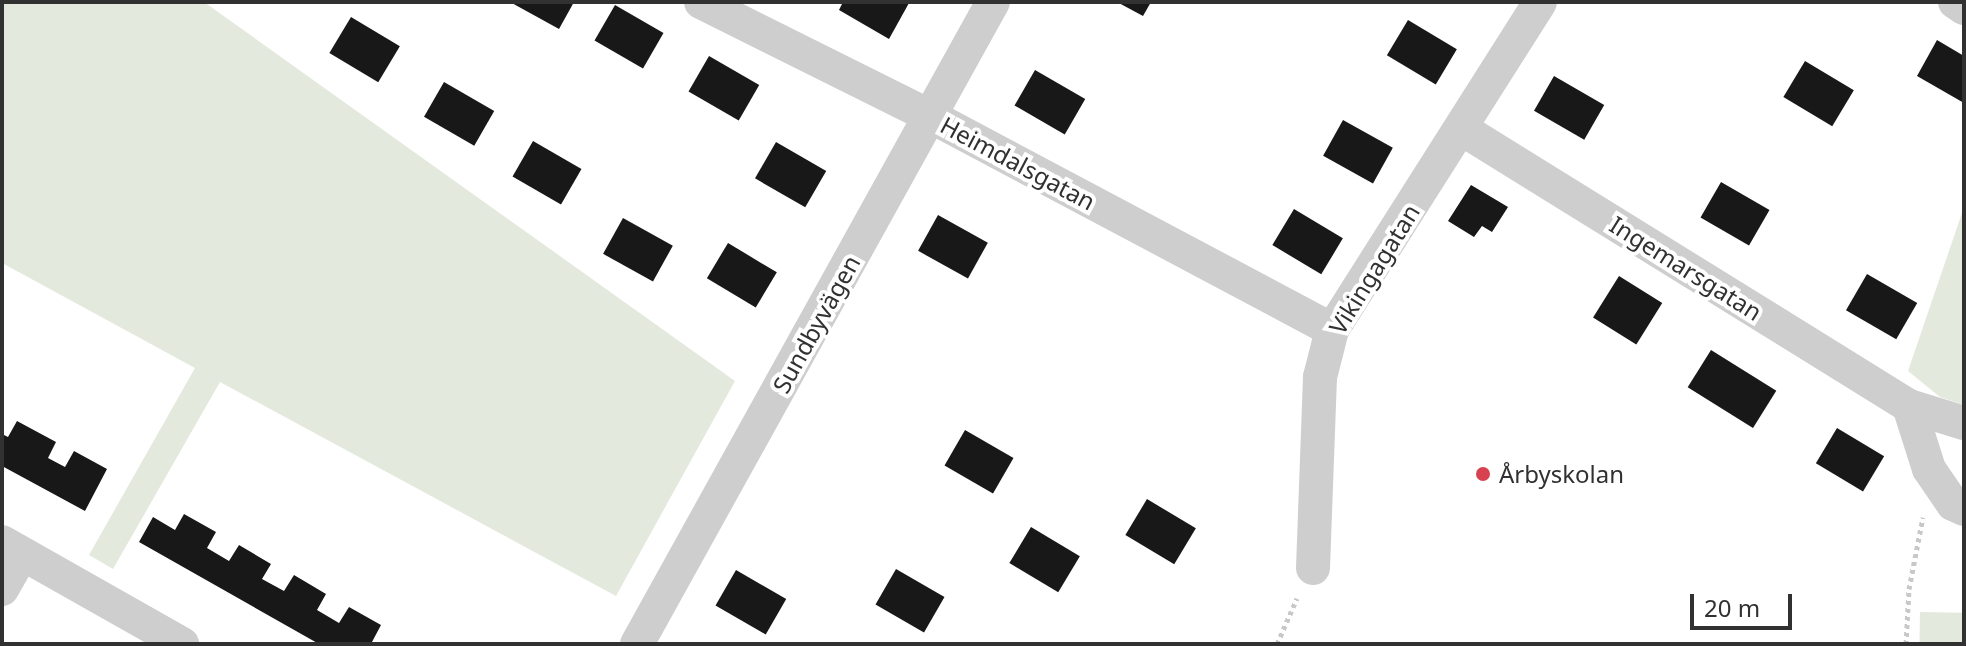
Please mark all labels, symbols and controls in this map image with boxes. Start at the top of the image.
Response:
street label: Heimdalsgatan [936,110,1100,216]
street label: Vikingagatan [1323,199,1425,339]
street label: Ingemarsgatan [1605,210,1767,326]
street label: Sundbyvägen [766,250,866,398]
place label: Årbyskolan [1499,460,1624,488]
marker: Årbyskolan [1474,465,1492,483]
scale bar [1694,578,1796,628]
text: 20 m [1704,591,1760,624]

